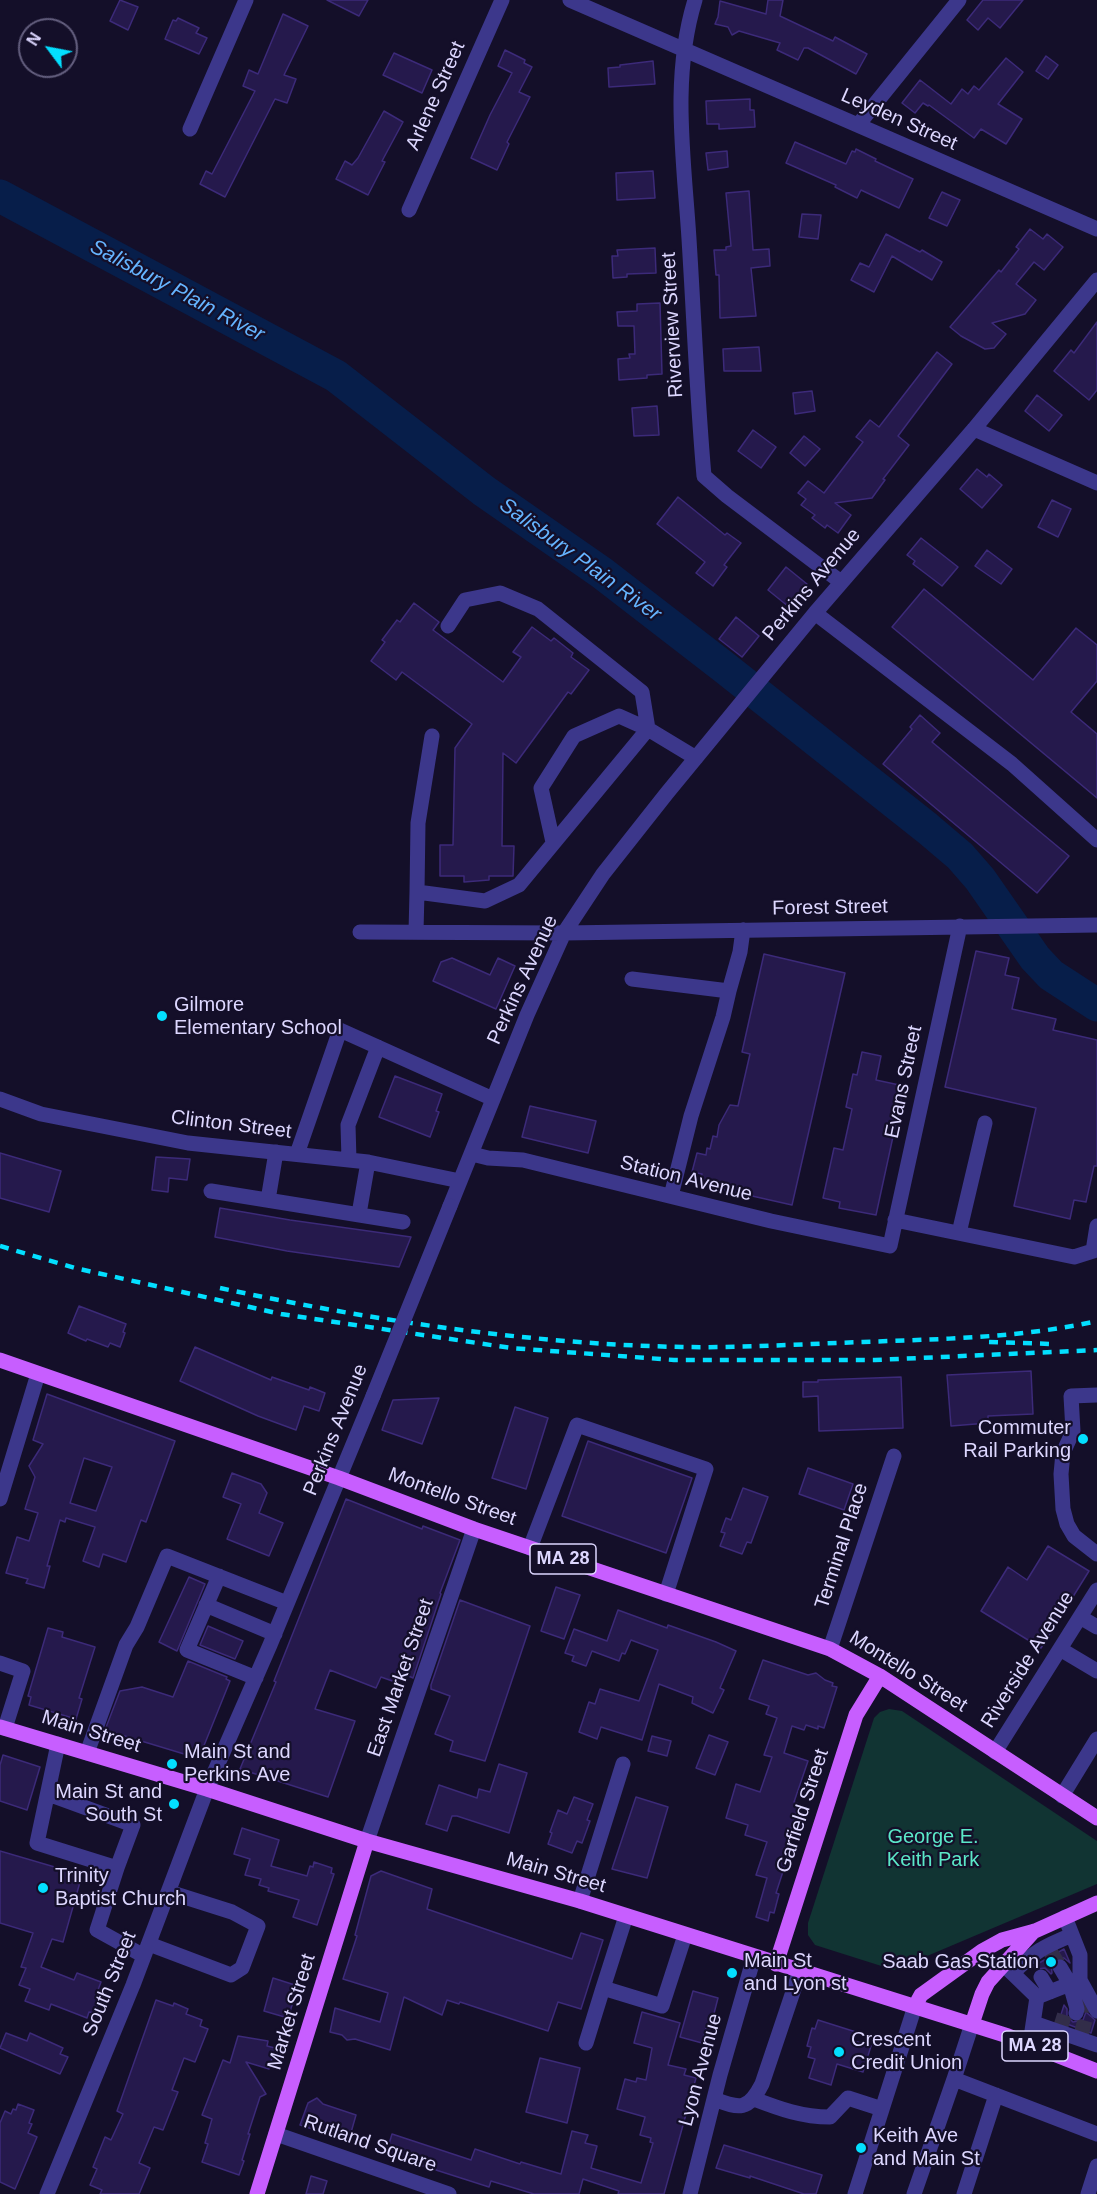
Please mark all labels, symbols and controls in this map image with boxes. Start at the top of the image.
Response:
north arrow [18,18,78,78]
text: N [24,30,44,49]
street label: Arlene Street [401,38,471,154]
street label: Leyden Street [837,84,961,156]
water label: Salisbury Plain River [86,234,268,348]
street label: Riverview Street [657,252,689,398]
water label: Salisbury Plain River [494,493,666,627]
street label: Perkins Avenue [758,524,866,646]
street label: Forest Street [772,895,888,921]
street label: Perkins Avenue [483,912,563,1048]
place label: Gilmore Elementary School [174,993,342,1040]
marker: Gilmore Elementary School [155,1009,169,1023]
street label: Evans Street [880,1024,928,1140]
street label: Clinton Street [169,1106,293,1144]
street label: Station Avenue [617,1151,755,1207]
street label: Perkins Avenue [299,1361,373,1499]
place label: Commuter Rail Parking [963,1416,1071,1463]
marker: Commuter Rail Parking [1076,1432,1090,1446]
street label: Montello Street [385,1463,519,1531]
street label: Terminal Place [810,1480,874,1612]
road number: MA 28 [530,1544,596,1574]
street label: Riverside Avenue [976,1587,1080,1733]
street label: East Market Street [363,1596,439,1760]
street label: Montello Street [845,1626,971,1718]
street label: Main Street [39,1706,143,1758]
place label: Main St and Perkins Ave [184,1740,291,1787]
street label: Garfield Street [772,1746,834,1876]
marker: Main St and Perkins Ave [165,1757,179,1771]
place label: Main St and South St [55,1780,162,1827]
marker: Main St and South St [167,1797,181,1811]
park label: George E. Keith Park [887,1825,979,1872]
street label: Main Street [504,1847,608,1899]
place label: Trinity Baptist Church [55,1864,186,1911]
marker: Trinity Baptist Church [36,1881,50,1895]
street label: South Street [78,1928,142,2040]
place label: Main St and Lyon st [744,1949,847,1996]
place label: Saab Gas Station [882,1950,1039,1974]
street label: Market Street [263,1951,321,2073]
marker: Saab Gas Station [1044,1955,1058,1969]
marker: Main St and Lyon st [725,1966,739,1980]
street label: Lyon Avenue [674,2011,728,2129]
place label: Crescent Credit Union [851,2028,962,2075]
road number: MA 28 [1002,2031,1068,2061]
marker: Crescent Credit Union [832,2045,846,2059]
street label: Rutland Square [300,2110,440,2178]
place label: Keith Ave and Main St [873,2124,980,2171]
marker: Keith Ave and Main St [854,2141,868,2155]

